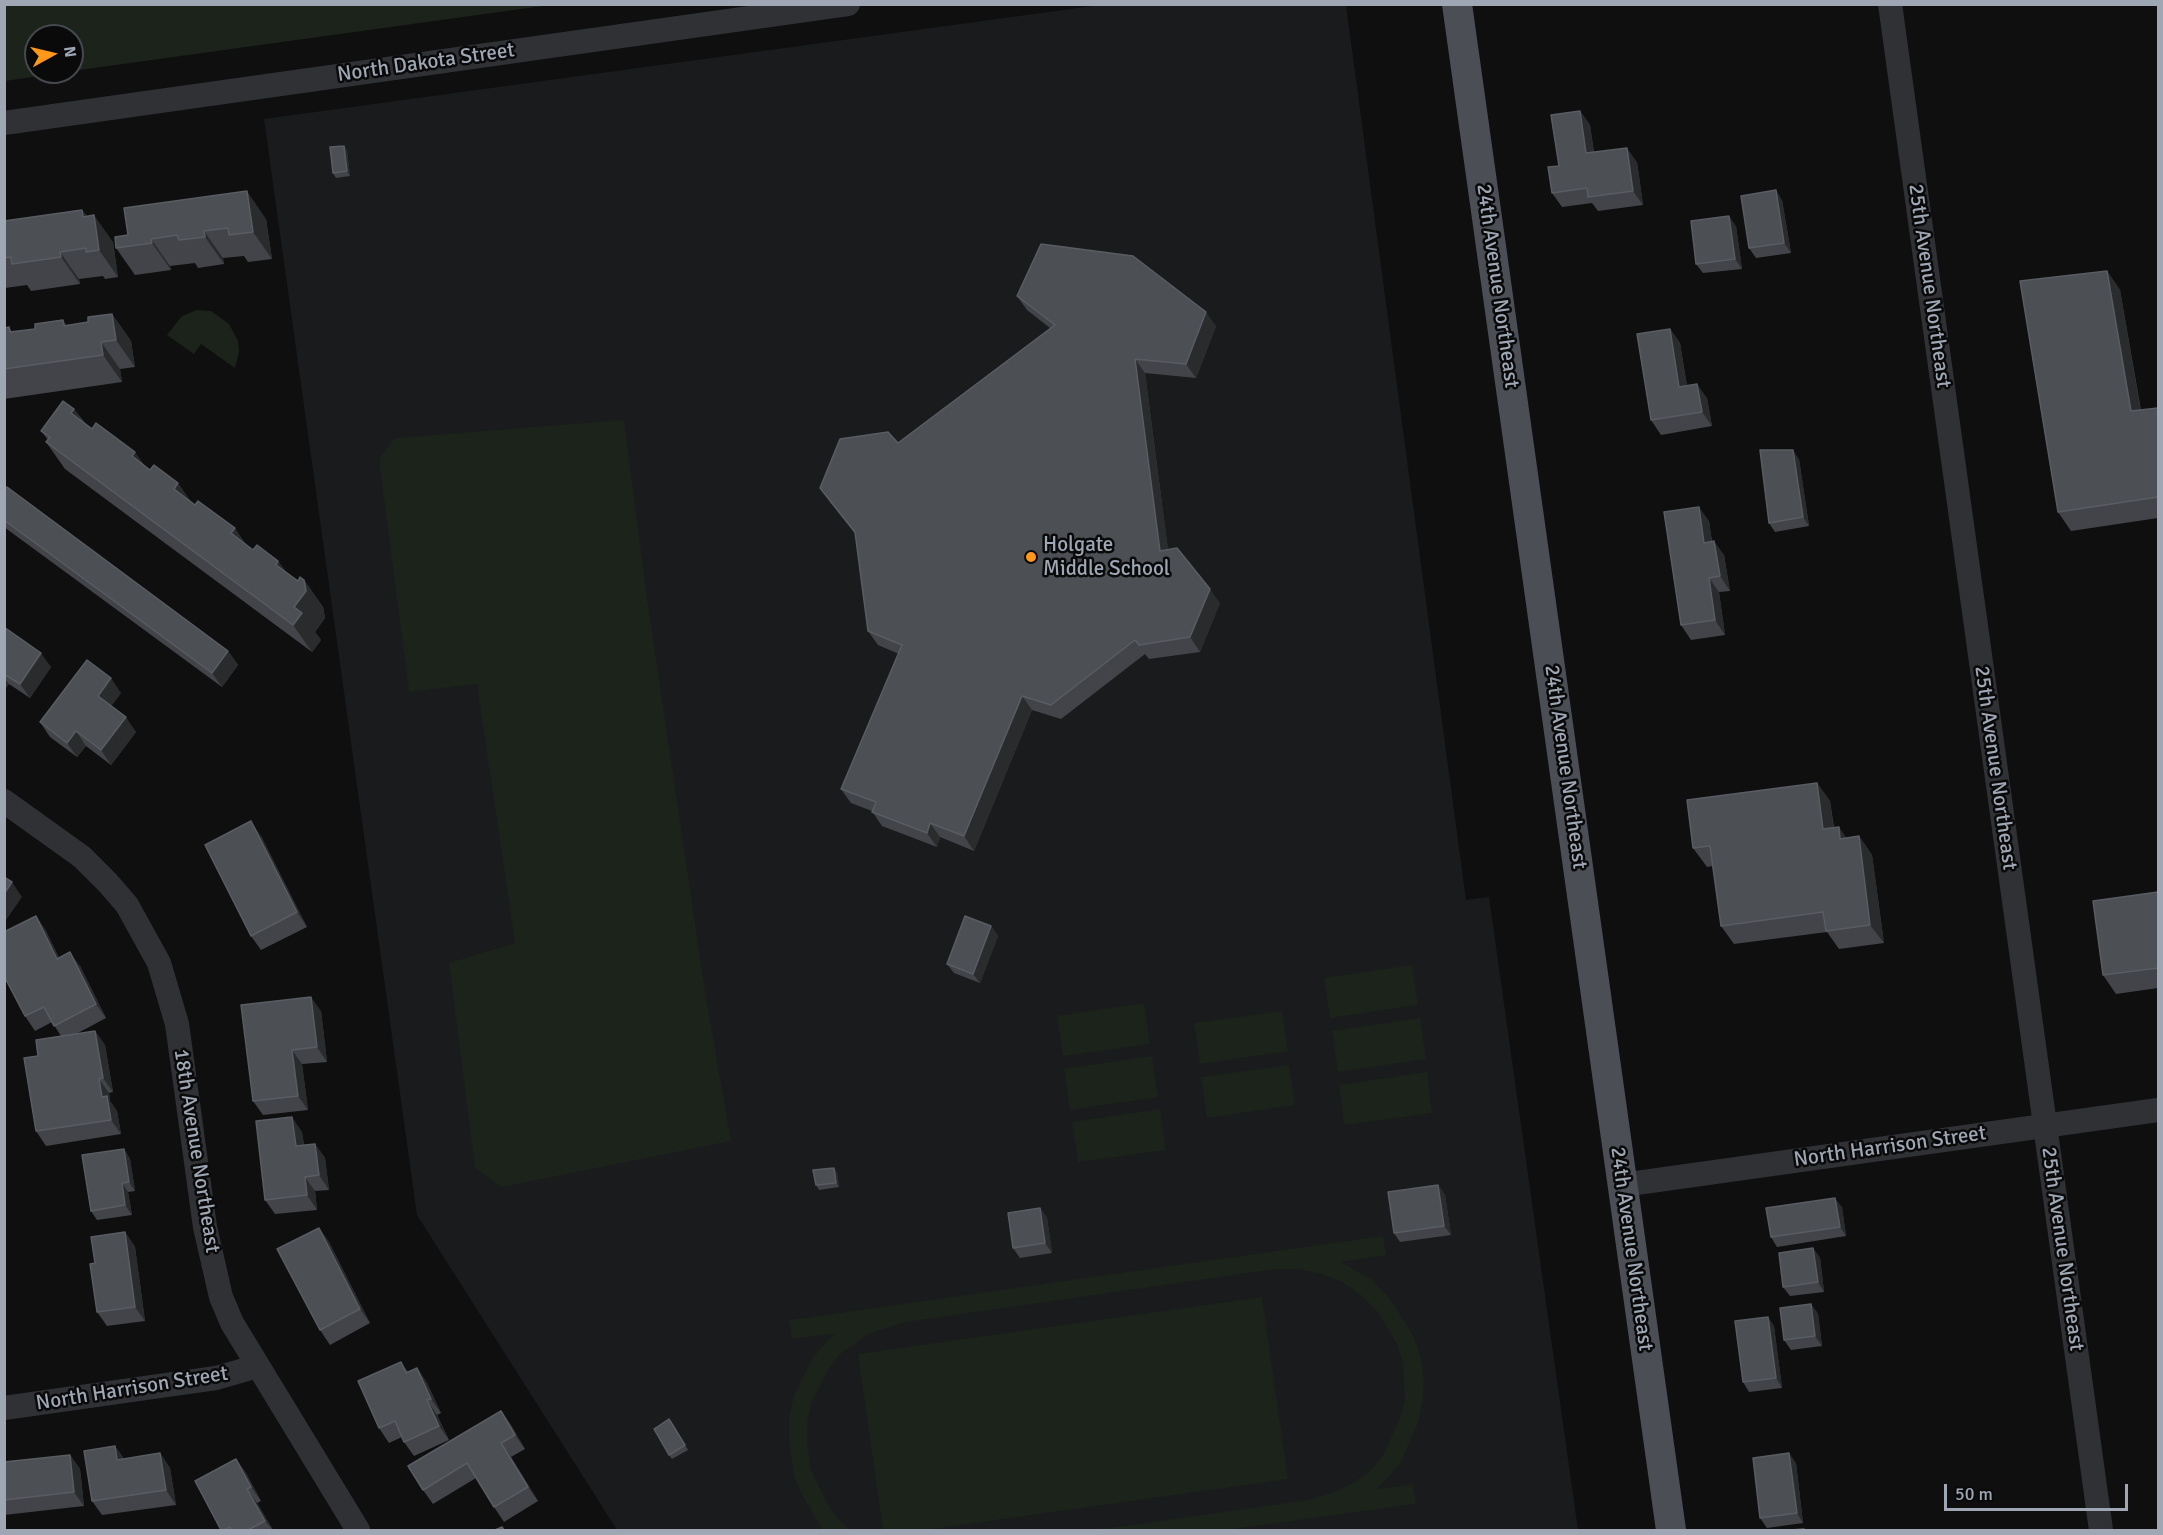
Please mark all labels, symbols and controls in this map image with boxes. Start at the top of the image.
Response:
north arrow [24,24,84,84]
street label: North Dakota Street [336,38,516,88]
text: N [59,45,81,59]
street label: 24th Avenue Northeast [1470,182,1524,390]
street label: 25th Avenue Northeast [1902,182,1956,390]
place label: Holgate Middle School [1043,532,1170,582]
marker: Holgate Middle School [1024,550,1038,564]
street label: 24th Avenue Northeast [1538,663,1592,871]
street label: 25th Avenue Northeast [1968,664,2022,872]
street label: 18th Avenue Northeast [167,1047,225,1255]
street label: North Harrison Street [1792,1121,1988,1173]
street label: 24th Avenue Northeast [1604,1145,1658,1353]
street label: 25th Avenue Northeast [2035,1145,2089,1353]
street label: North Harrison Street [34,1361,230,1417]
scale bar [1947,1472,2132,1510]
text: 50 m [1955,1483,1993,1505]

